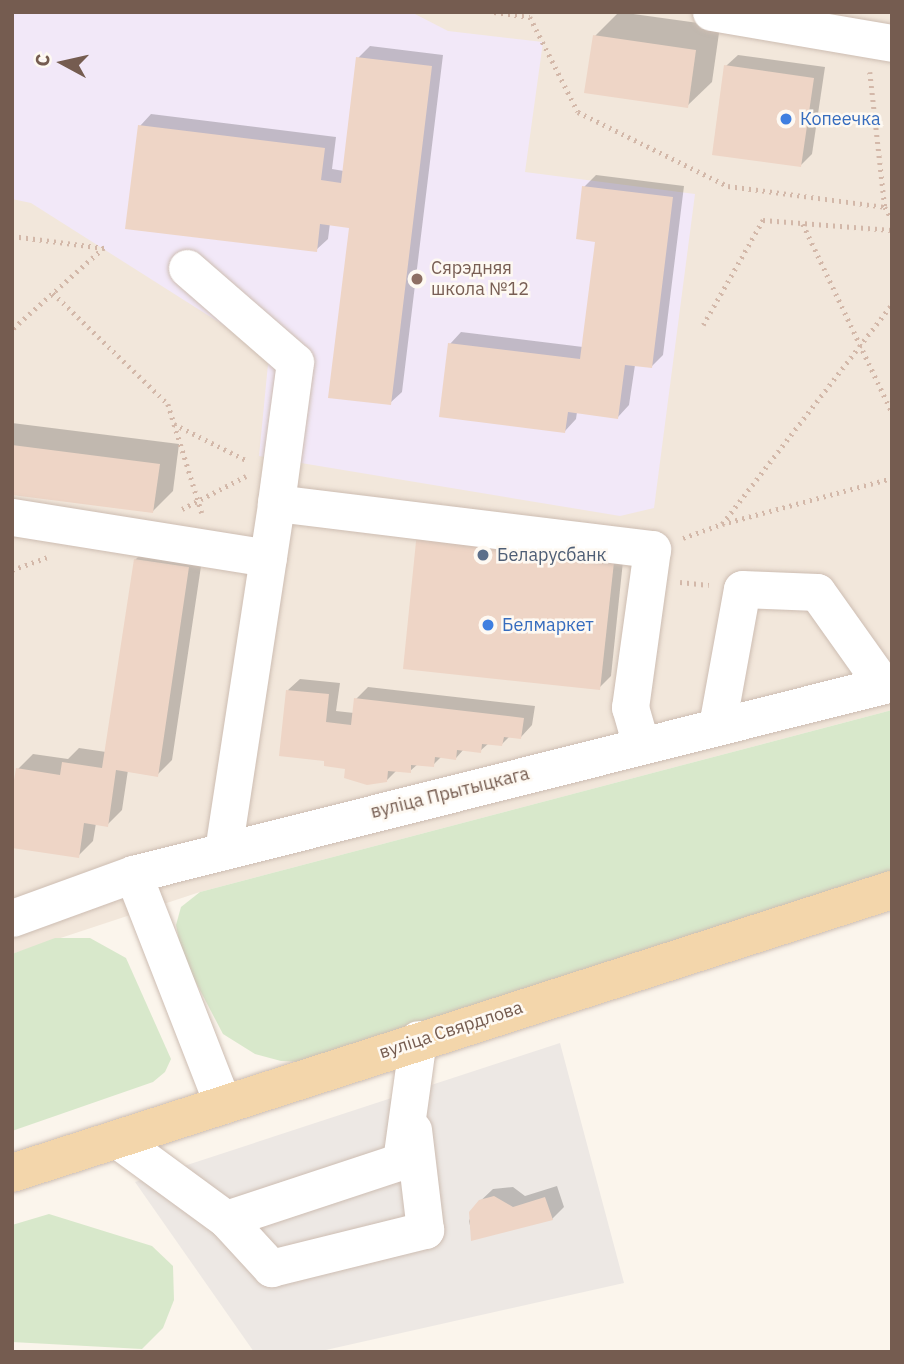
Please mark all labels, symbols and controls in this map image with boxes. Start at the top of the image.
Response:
north arrow [28,28,98,98]
text: С [29,52,55,68]
place label: Копеечка [800,108,881,130]
marker: Копеечка [778,111,794,127]
place label: Сярэдняя школа №12 [431,258,529,300]
marker: Сярэдняя школа №12 [409,271,425,287]
place label: Беларусбанк [497,544,606,566]
marker: Беларусбанк [475,547,491,563]
place label: Белмаркет [502,614,594,636]
marker: Белмаркет [480,617,496,633]
street label: вуліца Прытыцкага [368,763,532,823]
street label: вуліца Свярдлова [376,997,526,1063]

